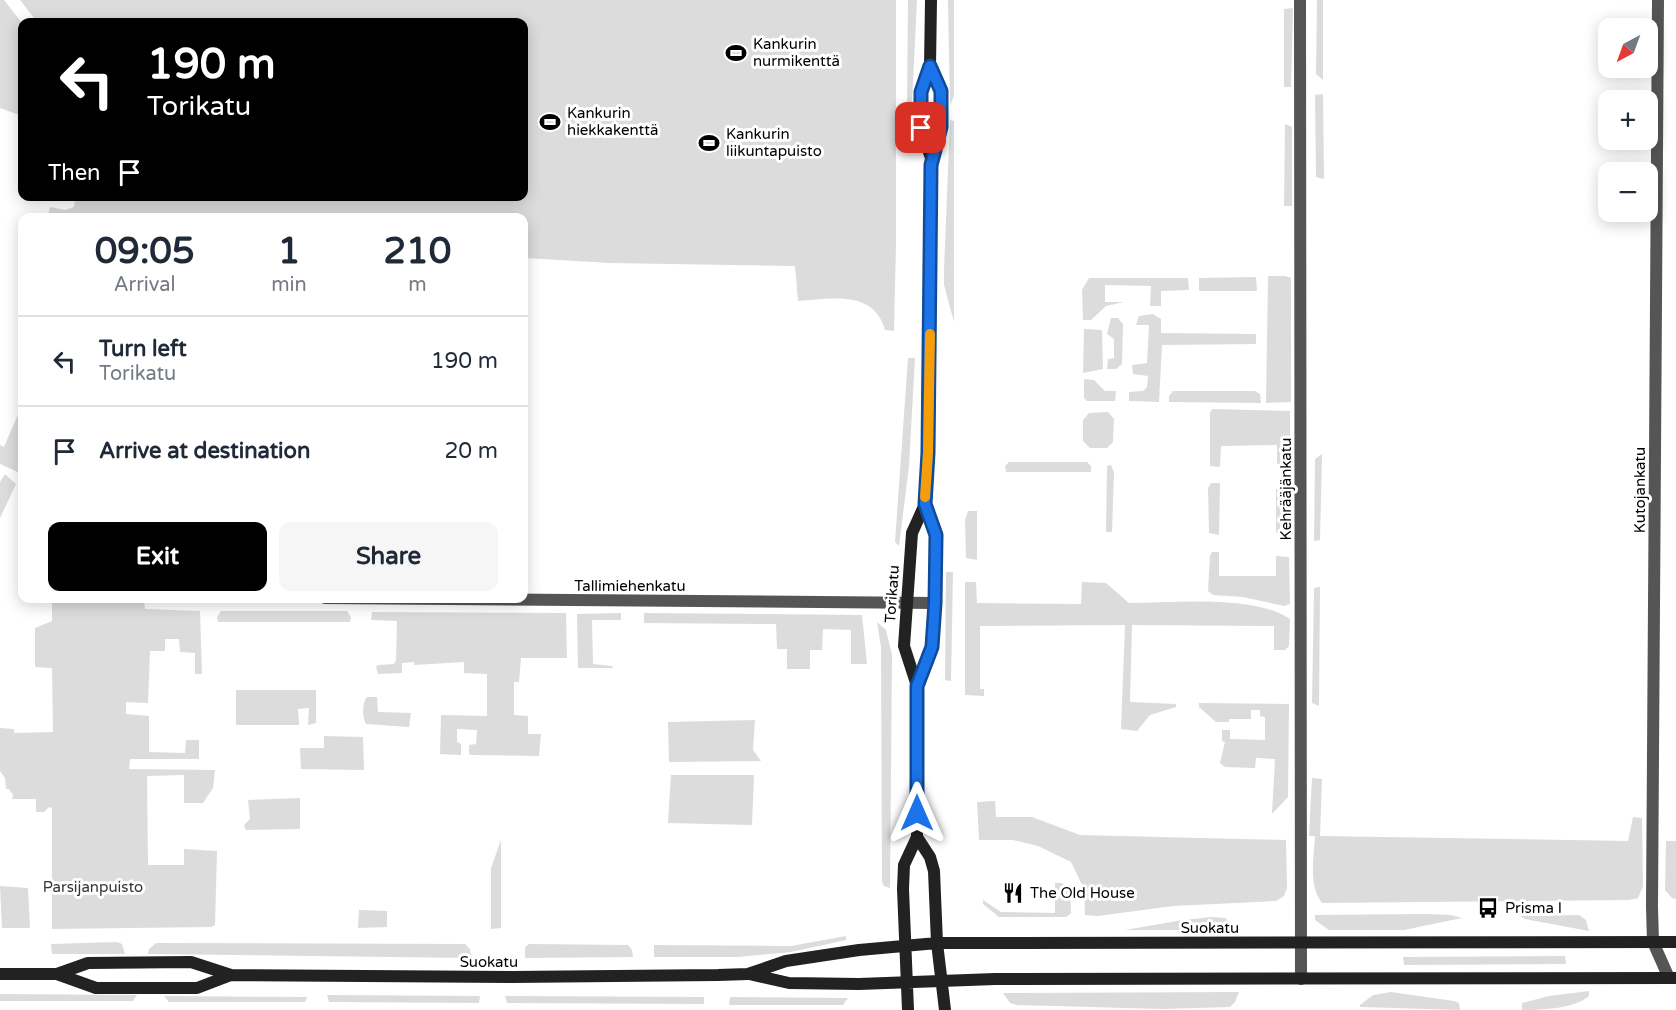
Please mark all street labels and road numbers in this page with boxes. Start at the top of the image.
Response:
street label: Kehrääjänkatu [1277,438,1295,540]
street label: Kutojankatu [1631,447,1649,533]
street label: Torikatu [881,564,903,624]
street label: Tallimiehenkatu [574,577,686,595]
street label: Suokatu [1181,919,1239,937]
street label: Suokatu [460,953,518,971]

